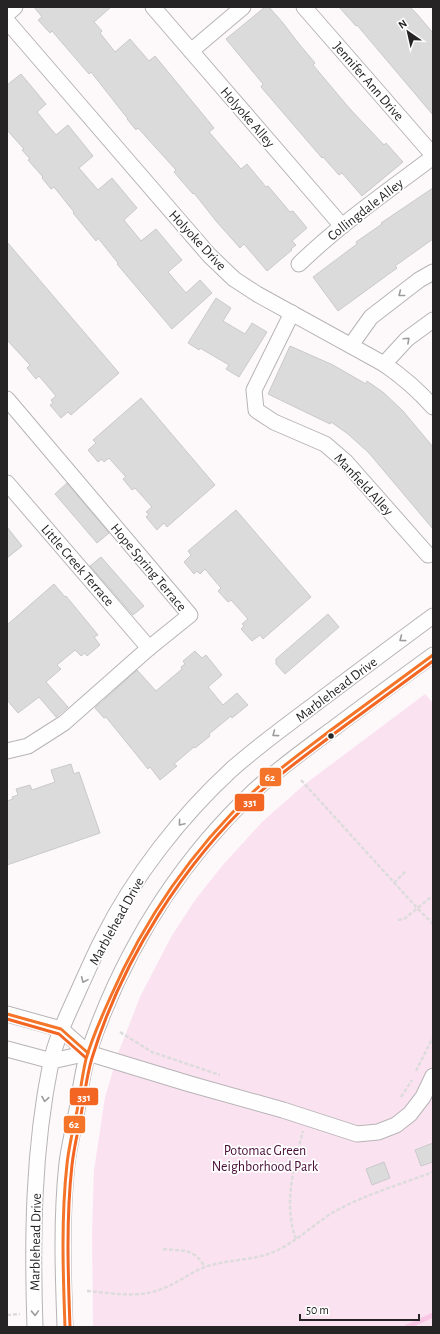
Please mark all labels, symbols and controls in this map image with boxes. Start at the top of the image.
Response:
north arrow [388,12,428,52]
text: N [396,17,409,31]
street label: Jennifer Ann Drive [330,40,406,124]
street label: Holyoke Alley [217,85,277,150]
street label: Collingdale Alley [325,176,406,244]
street label: Holyoke Drive [166,208,228,273]
one-way arrow [398,290,405,297]
one-way arrow [402,337,410,345]
street label: Manfield Alley [331,451,395,518]
street label: Hope Spring Terrace [108,521,189,614]
street label: Little Creek Terrace [38,522,116,609]
one-way arrow [399,634,406,641]
street label: Marblehead Drive [293,655,380,725]
one-way arrow [273,729,280,736]
unlabelled marker [326,731,336,741]
line badge: 62 [259,767,282,787]
text: 62 [265,772,275,783]
line badge: 331 [234,793,265,812]
text: 331 [243,797,257,808]
one-way arrow [178,818,185,825]
street label: Marblehead Drive [87,875,147,968]
one-way arrow [80,977,88,984]
line badge: 331 [69,1087,99,1106]
text: 331 [77,1092,91,1103]
one-way arrow [42,1096,50,1103]
line badge: 62 [63,1115,86,1134]
text: 62 [69,1119,79,1130]
park label: Potomac Green Neighborhood Park [212,1144,319,1174]
street label: Marblehead Drive [28,1193,44,1291]
scale bar [300,1296,419,1322]
text: 50 m [306,1304,329,1316]
one-way arrow [30,1310,39,1316]

